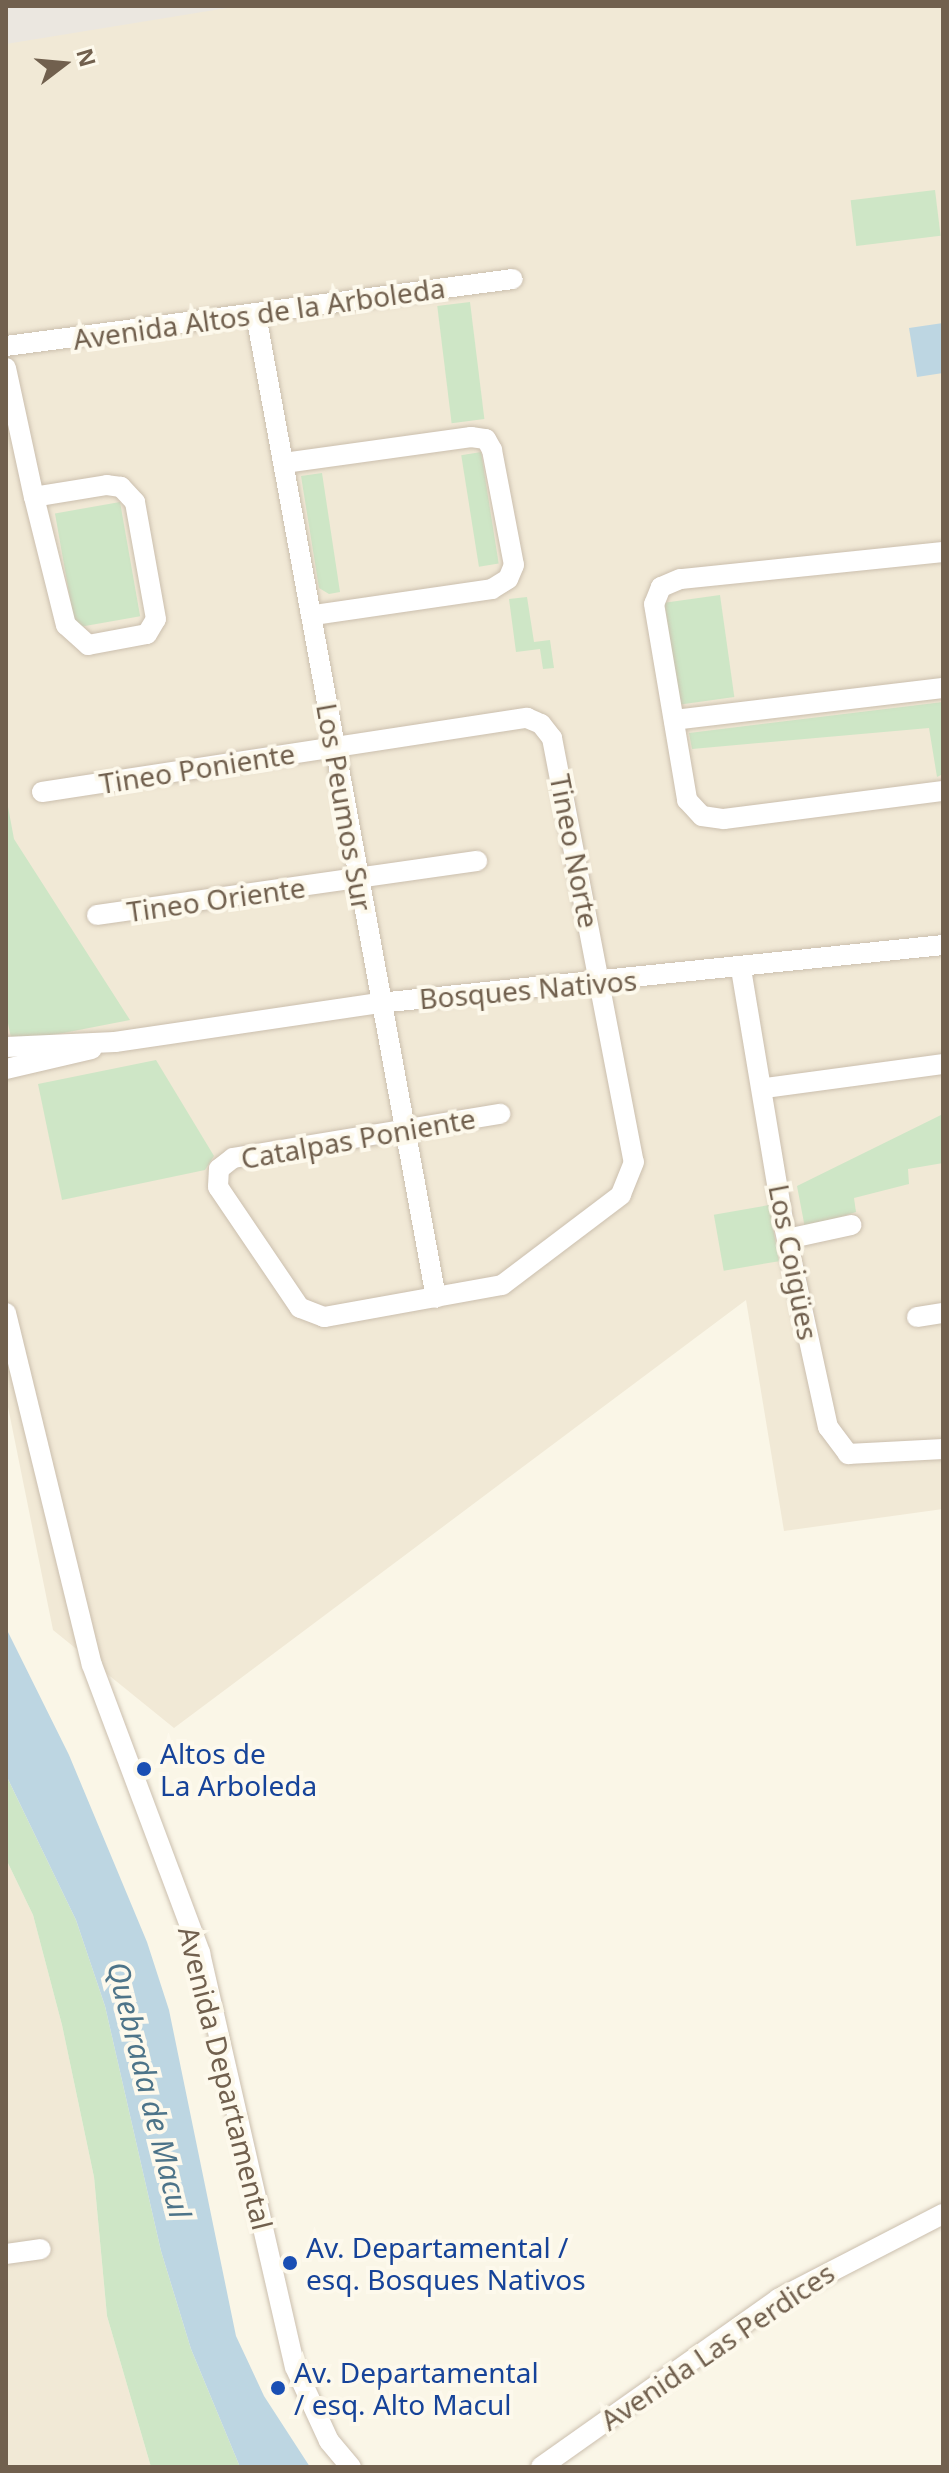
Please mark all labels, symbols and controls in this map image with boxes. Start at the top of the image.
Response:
north arrow [24,24,104,104]
text: N [70,45,104,70]
street label: Avenida Altos de la Arboleda [71,270,447,356]
street label: Los Peumos Sur [310,700,380,914]
street label: Tineo Poniente [97,736,297,800]
street label: Tineo Norte [544,771,606,931]
street label: Tineo Oriente [125,870,307,928]
street label: Bosques Nativos [418,963,638,1015]
street label: Catalpas Poniente [238,1101,478,1175]
street label: Los Coigües [762,1181,826,1343]
place label: Altos de La Arboleda [160,1736,317,1802]
marker: Altos de La Arboleda [135,1760,153,1778]
street label: Avenida Departamental [172,1923,280,2233]
water label: Quebrada de Macul [100,1958,198,2222]
place label: Av. Departamental / esq. Bosques Nativos [306,2230,586,2296]
marker: Av. Departamental / esq. Bosques Nativos [281,2254,299,2272]
street label: Avenida Las Perdices [594,2255,840,2437]
place label: Av. Departamental / esq. Alto Macul [294,2355,539,2421]
marker: Av. Departamental / esq. Alto Macul [269,2379,287,2397]

